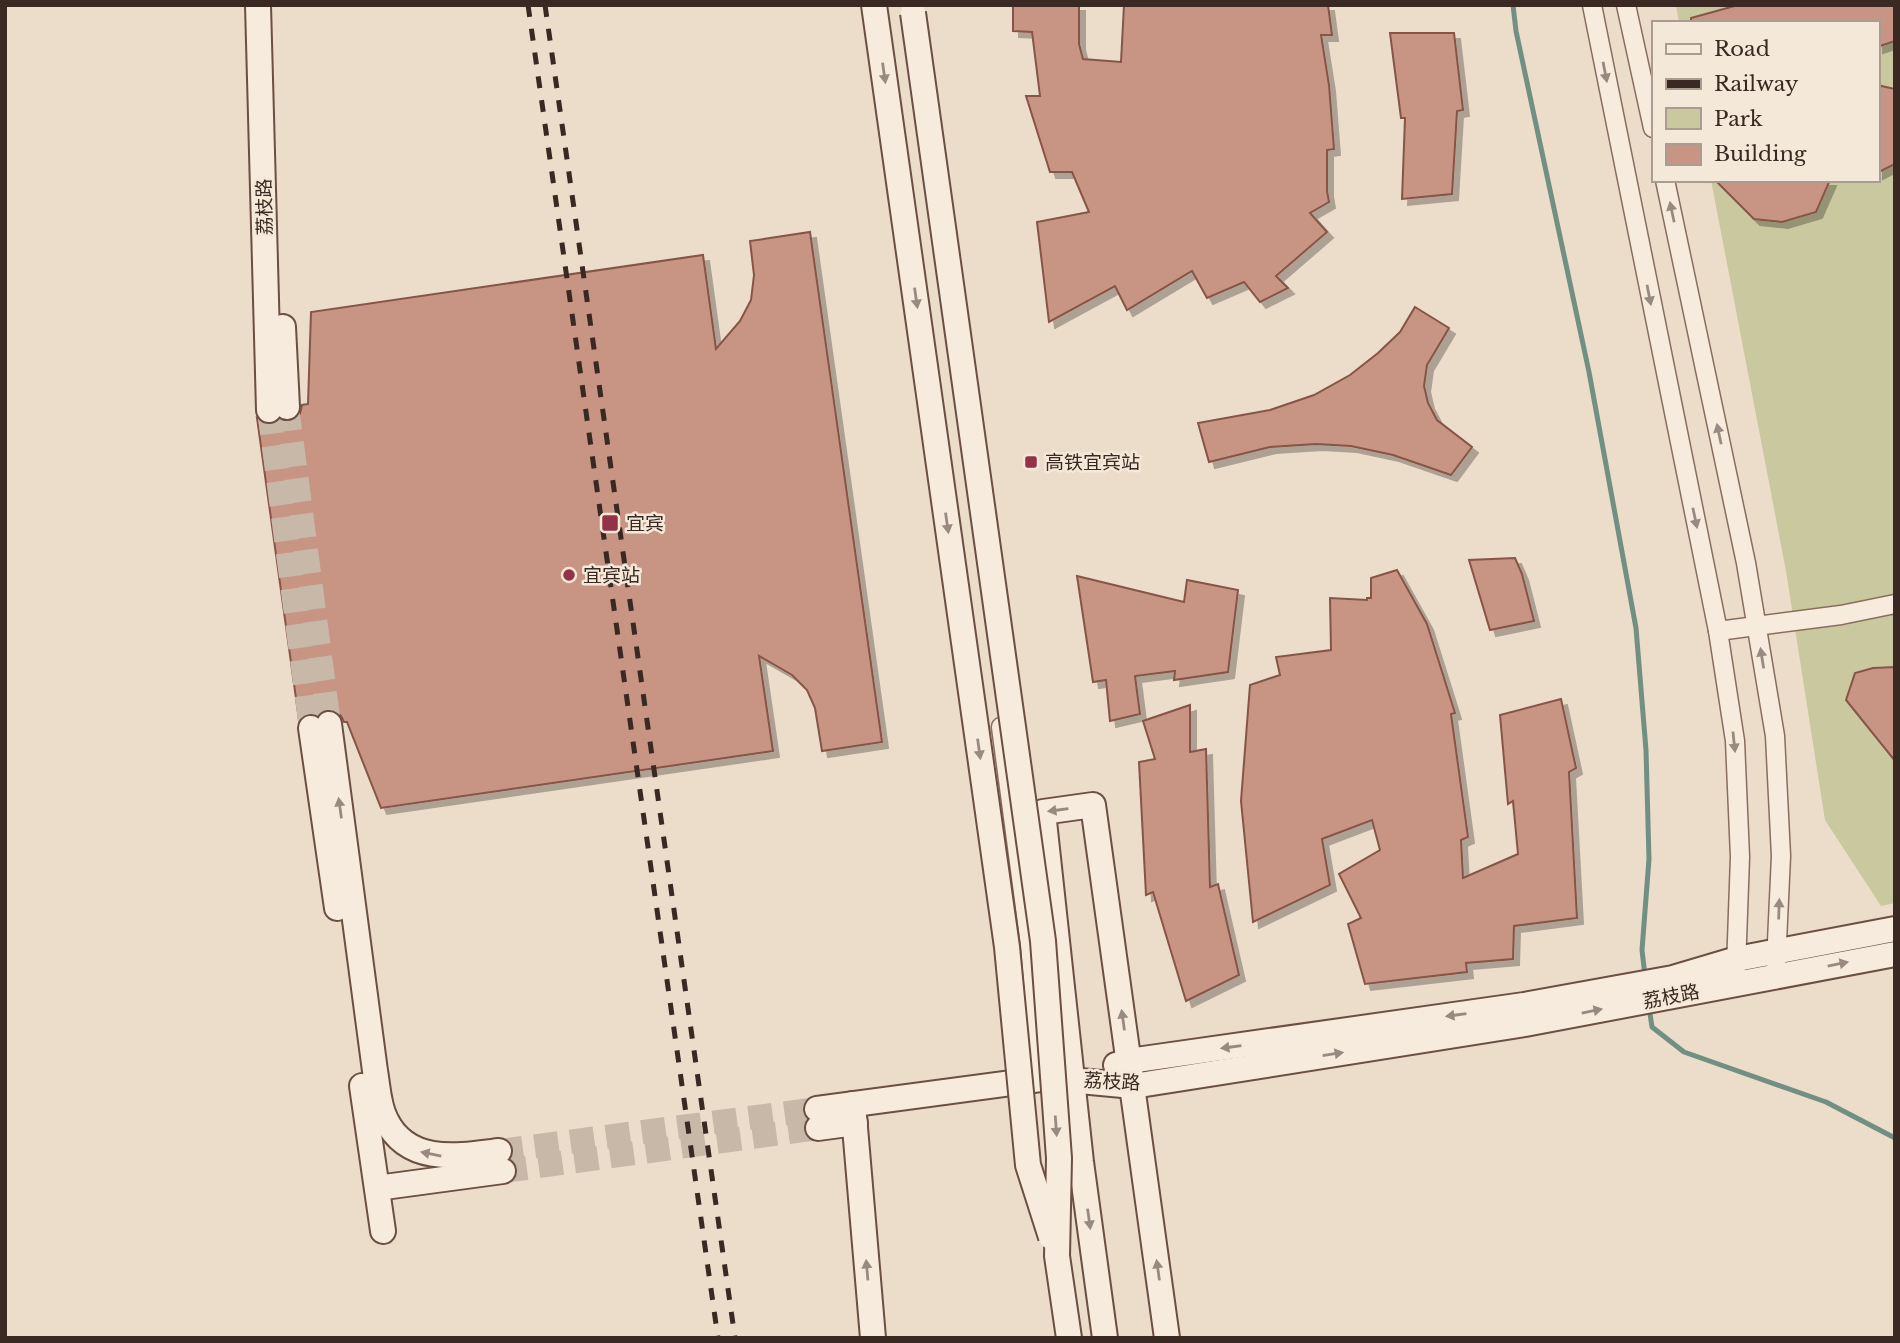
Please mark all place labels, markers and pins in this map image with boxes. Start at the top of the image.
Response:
place label: 高铁宜宾站 [1045,451,1140,474]
marker: 高铁宜宾站 [1023,454,1039,470]
place label: 宜宾 [626,512,664,535]
marker: 宜宾 [600,513,620,533]
place label: 宜宾站 [583,564,640,587]
marker: 宜宾站 [561,567,577,583]

